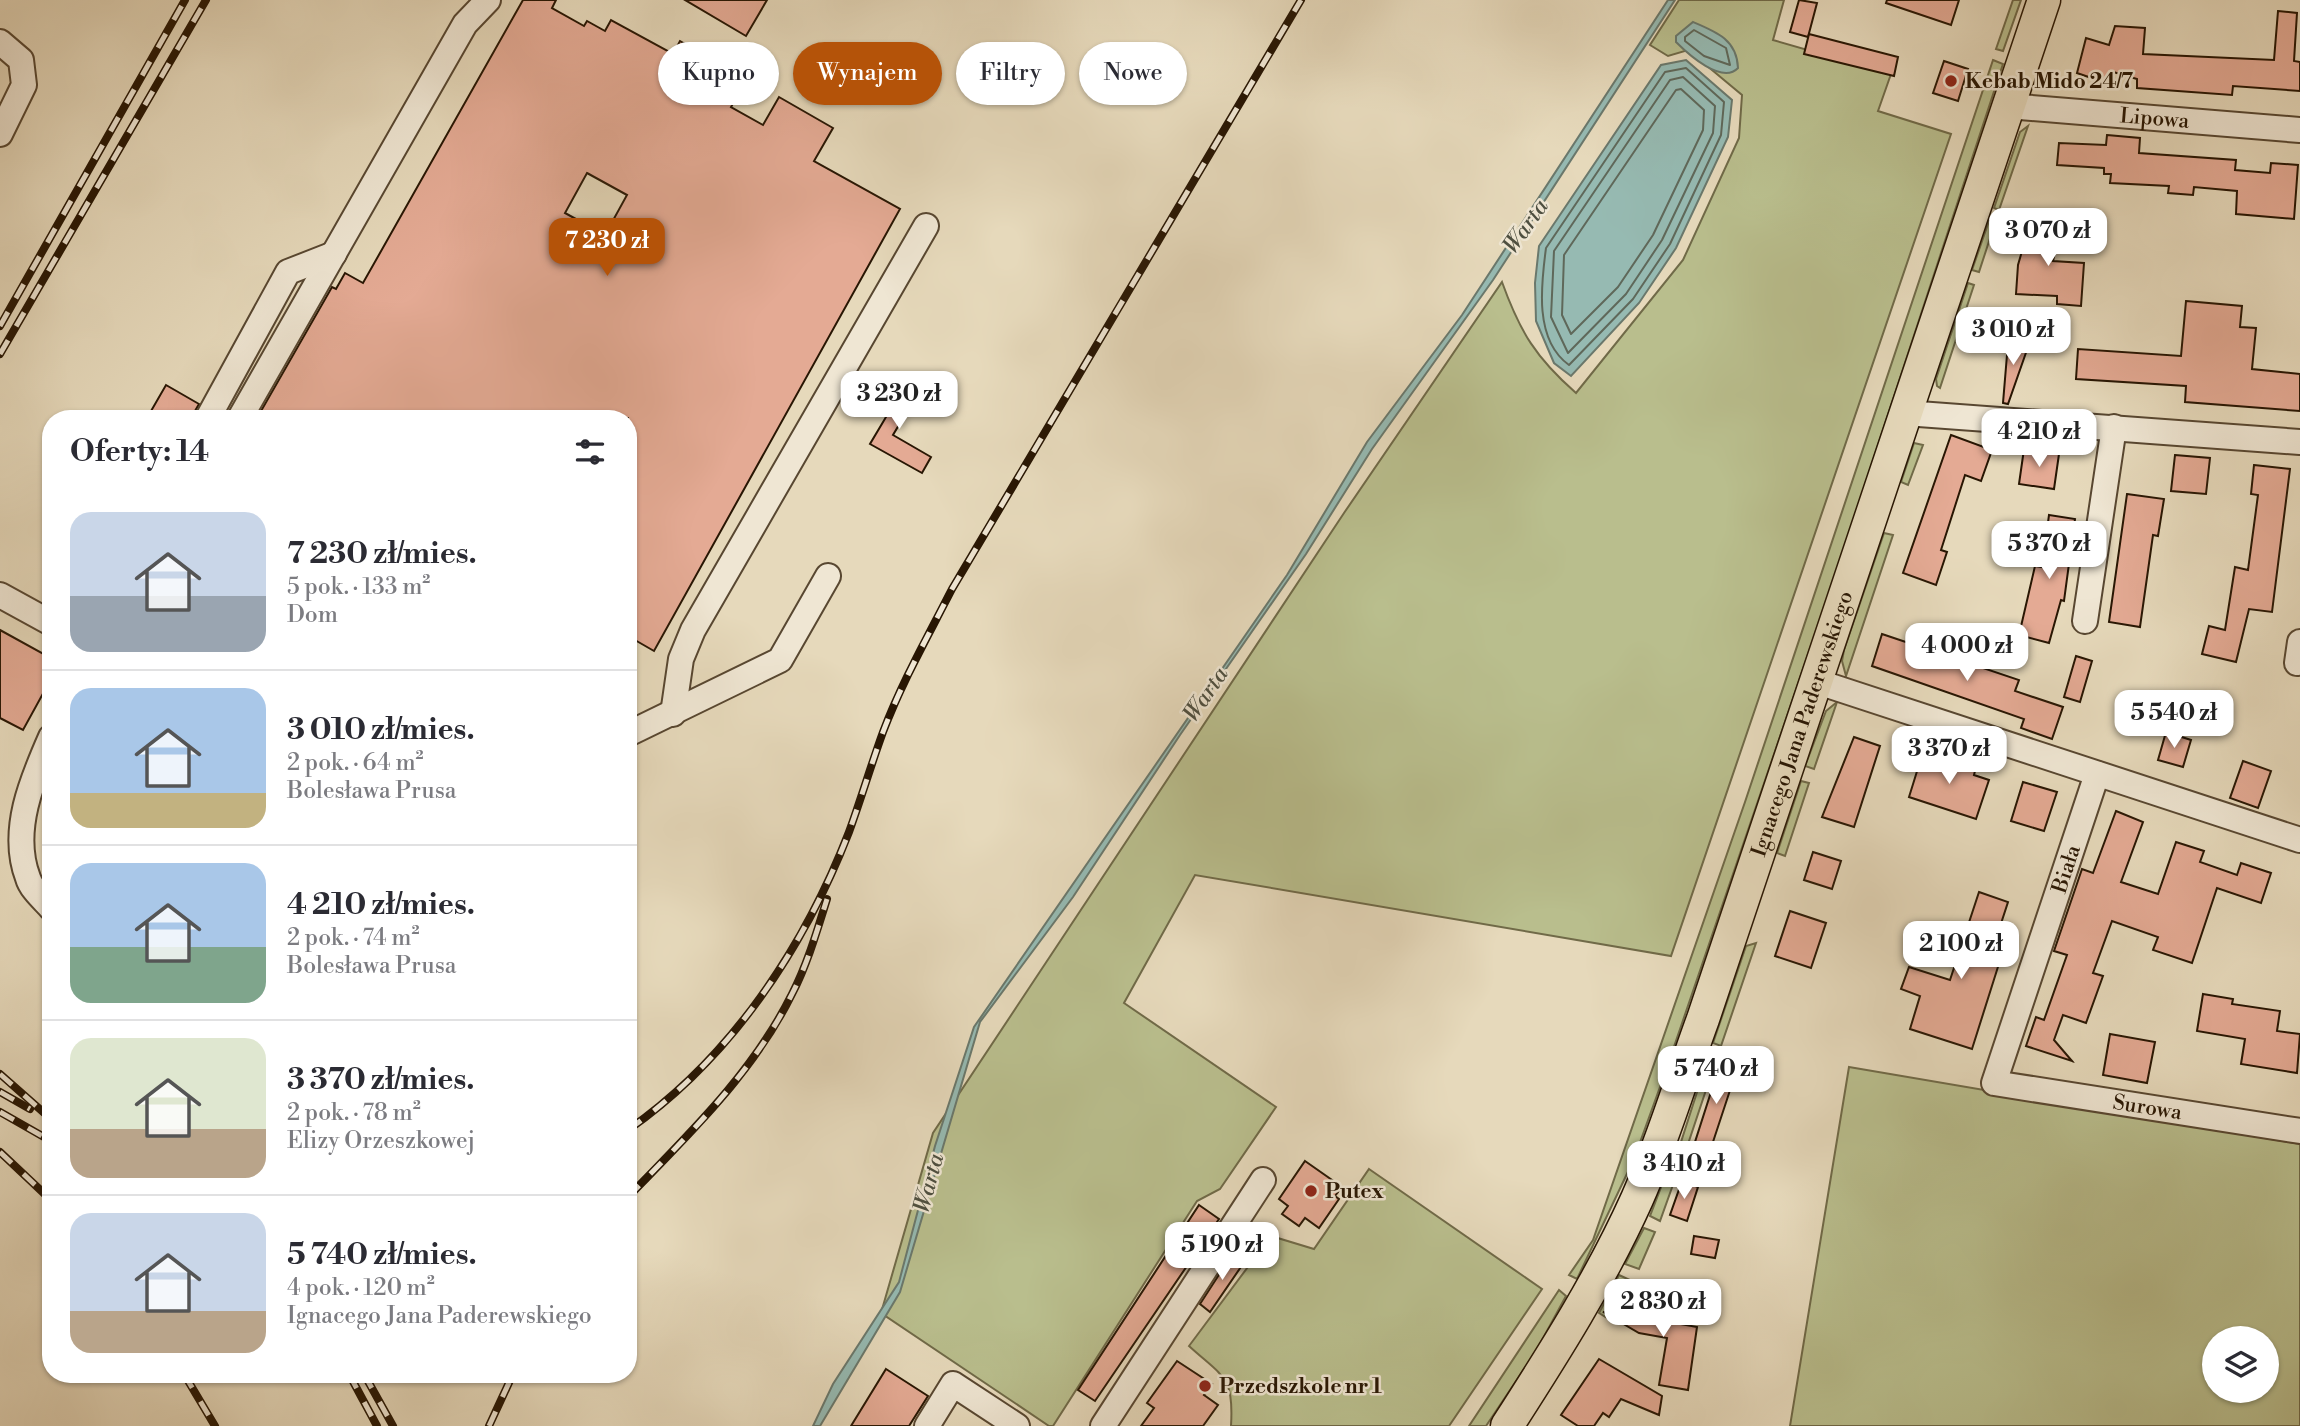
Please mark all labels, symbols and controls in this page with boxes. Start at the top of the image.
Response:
chip: Kupno [658,42,779,105]
chip: Wynajem [793,42,942,105]
chip: Filtry [956,42,1065,105]
chip: Nowe [1079,42,1187,105]
place label: Kebab Mido 24/7 [1965,69,2134,95]
marker: Kebab Mido 24/7 [1943,73,1959,89]
street label: Lipowa [2119,103,2191,135]
water label: Warta [1497,194,1555,259]
pin: 3 070 zł [1976,208,2120,268]
text: 3 070 zł [2005,217,2091,245]
pin: 7 230 zł [535,218,679,278]
text: 7 230 zł [565,227,649,255]
pin: 3 010 zł [1941,308,2085,367]
text: 3 010 zł [1972,316,2054,344]
pin: 3 230 zł [827,372,971,431]
text: 3 230 zł [857,380,941,408]
pin: 4 210 zł [1967,410,2111,469]
text: 4 210 zł [1998,418,2080,446]
text: Oferty: 14 [70,433,209,471]
icon: filters [571,433,609,471]
pin: 5 370 zł [1977,522,2121,581]
text: 5 370 zł [2008,530,2090,558]
text: 7 230 zł/mies. [287,535,477,573]
icon: home [126,540,210,624]
text: 5 pok. · 133 m² [287,573,430,601]
street label: Ignacego Jana Paderewskiego [1746,588,1859,860]
text: Dom [287,601,338,629]
pin: 4 000 zł [1895,624,2039,683]
text: 4 000 zł [1921,632,2013,660]
water label: Warta [1177,661,1234,727]
pin: 5 540 zł [2102,690,2246,750]
text: 5 540 zł [2131,699,2217,727]
text: 3 010 zł/mies. [287,711,475,749]
icon: home [126,716,210,800]
pin: 3 370 zł [1877,726,2021,786]
text: 3 370 zł [1908,735,1990,763]
text: 2 pok. · 64 m² [287,749,424,777]
text: Bolesława Prusa [287,777,456,805]
street label: Biała [2047,842,2087,898]
text: 4 210 zł/mies. [287,886,475,924]
icon: home [126,891,210,975]
pin: 2 100 zł [1889,922,2033,981]
text: 2 pok. · 74 m² [287,924,420,952]
text: 2 100 zł [1919,930,2003,958]
text: Bolesława Prusa [287,952,456,980]
pin: 5 740 zł [1644,1046,1788,1106]
text: 5 740 zł [1674,1055,1758,1083]
text: 3 370 zł/mies. [287,1061,474,1099]
icon: home [126,1066,210,1150]
street label: Surowa [2111,1090,2184,1126]
text: 2 pok. · 78 m² [287,1099,421,1127]
text: Elizy Orzeszkowej [287,1127,475,1155]
pin: 3 410 zł [1612,1142,1756,1201]
water label: Warta [908,1150,950,1216]
text: 3 410 zł [1643,1150,1725,1178]
place label: Putex [1325,1179,1385,1205]
marker: Putex [1303,1183,1319,1199]
pin: 5 190 zł [1150,1222,1294,1282]
text: 5 190 zł [1181,1231,1263,1259]
text: 5 740 zł/mies. [287,1236,477,1274]
icon: home [126,1241,210,1325]
text: 4 pok. · 120 m² [287,1274,435,1302]
pin: 2 830 zł [1591,1280,1735,1339]
text: 2 830 zł [1620,1288,1706,1316]
text: Ignacego Jana Paderewskiego [287,1302,592,1330]
map controls [2202,1326,2279,1403]
button: layers [2202,1326,2279,1403]
place label: Przedszkole nr 1 [1219,1374,1382,1400]
marker: Przedszkole nr 1 [1197,1378,1213,1394]

